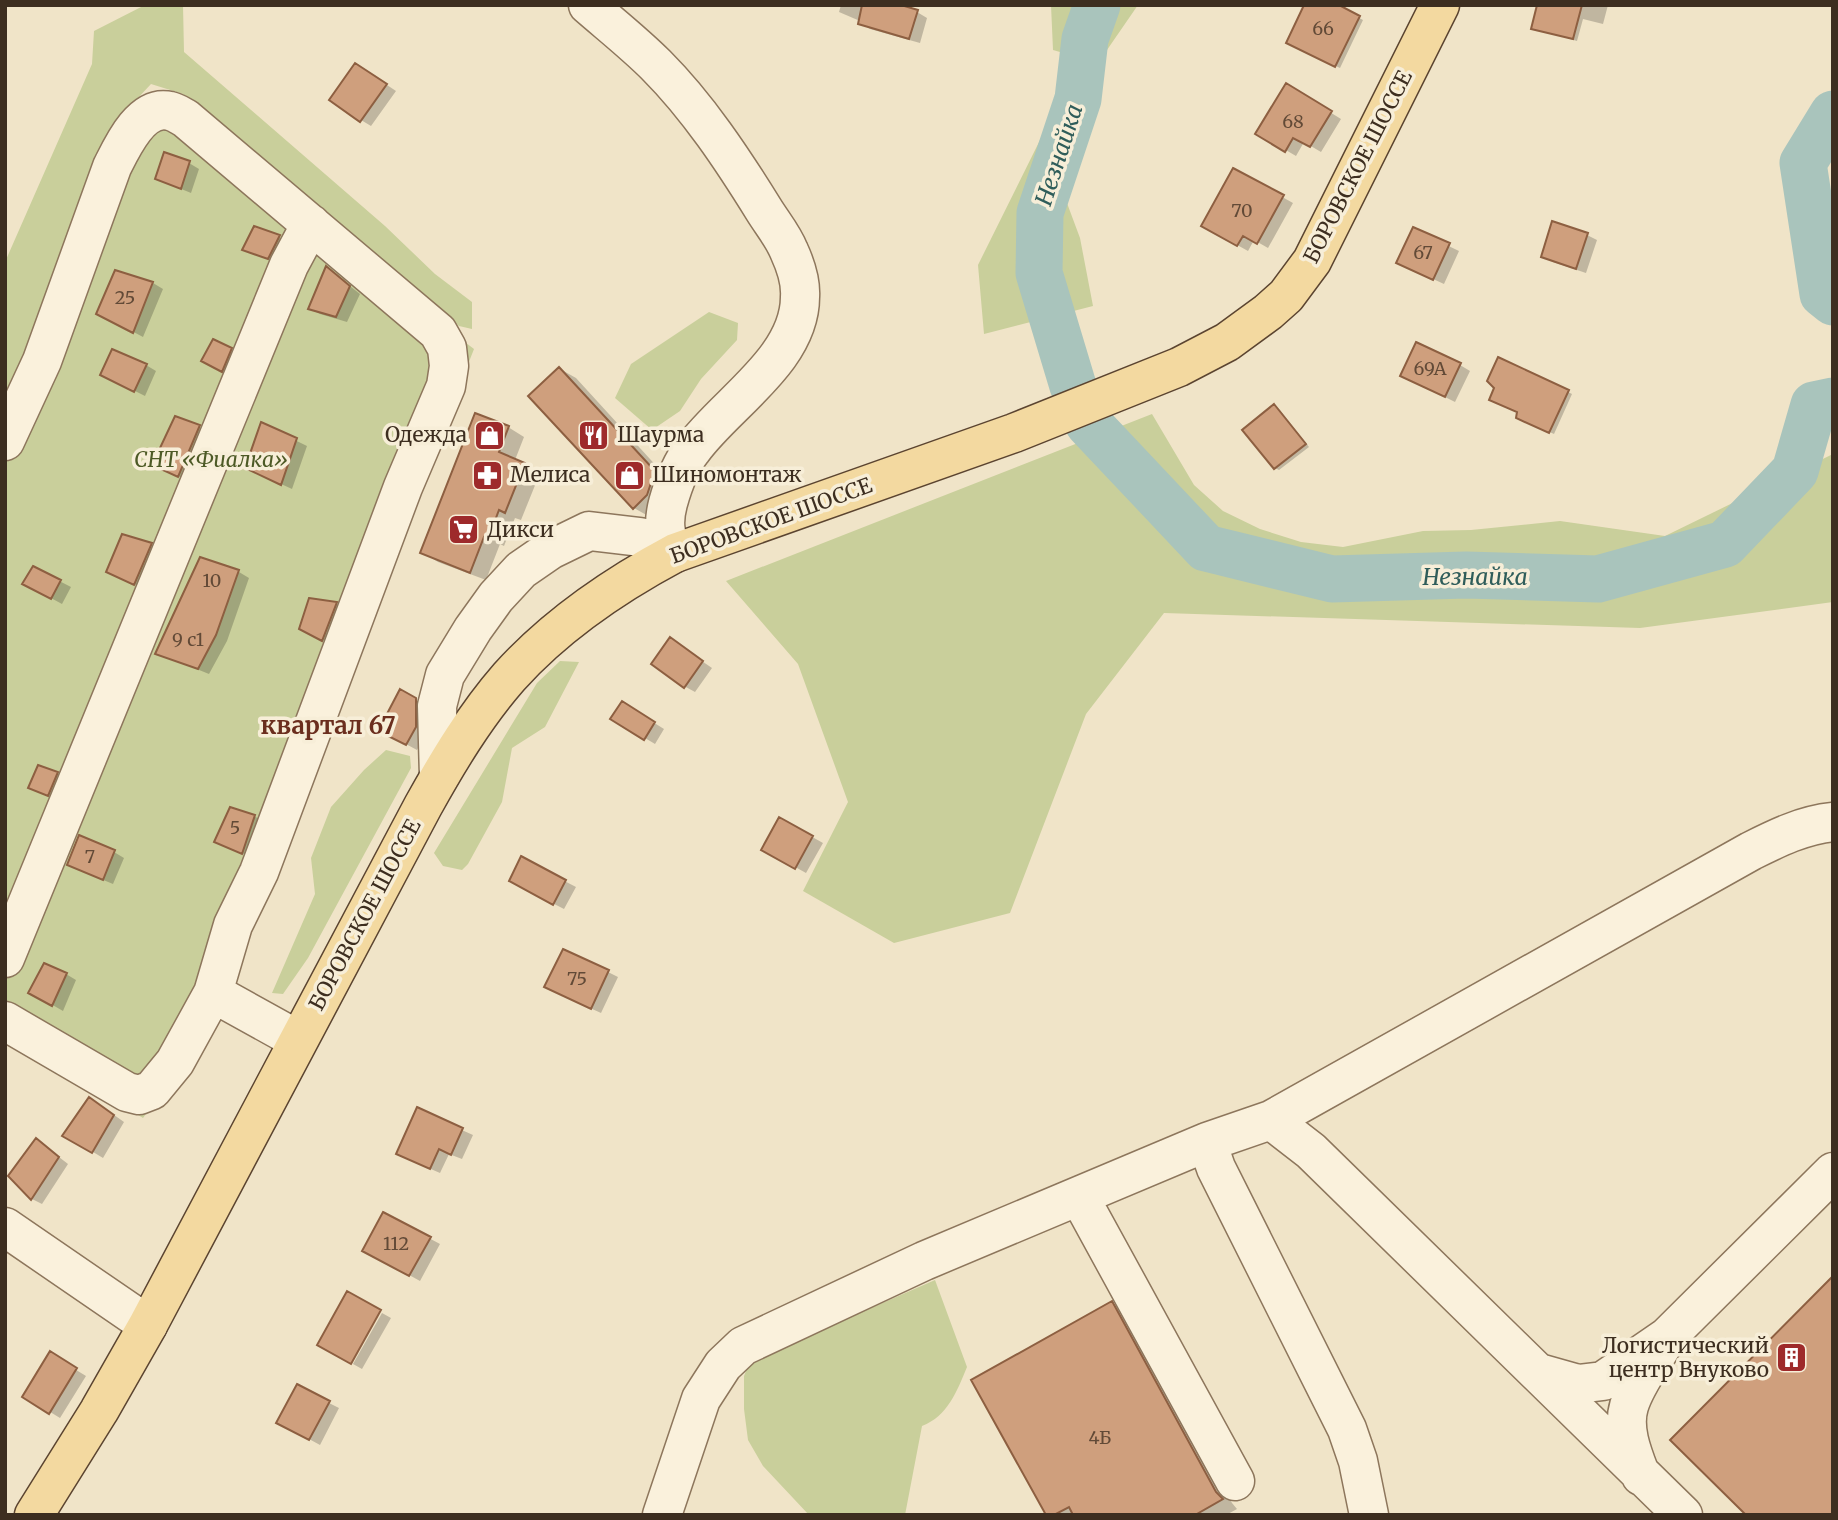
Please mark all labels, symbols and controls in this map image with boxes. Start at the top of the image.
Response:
house number: 66 [1312,17,1334,40]
street label: БОРОВСКОЕ ШОССЕ [1297,65,1418,268]
water label: Незнайка [1028,100,1089,209]
house number: 68 [1282,110,1304,133]
house number: 70 [1231,199,1253,222]
house number: 67 [1413,241,1433,264]
house number: 25 [115,286,135,309]
house number: 69А [1413,357,1447,380]
shop icon: Одежда [473,418,507,452]
restaurant icon: Шаурма [577,418,611,452]
place label: Одежда [385,421,467,448]
place label: Шаурма [617,421,704,448]
park label: СНТ «Фиалка» [134,446,288,473]
pharmacy icon: Мелиса [470,458,504,492]
shop icon: Шиномонтаж [612,458,646,492]
place label: Мелиса [510,461,590,488]
place label: Шиномонтаж [652,461,802,488]
street label: БОРОВСКОЕ ШОССЕ [666,471,876,570]
supermarket icon: Дикси [447,513,481,547]
place label: Дикси [487,516,554,543]
water label: Незнайка [1422,562,1528,591]
house number: 10 [203,569,221,592]
house number: 9 с1 [172,628,204,651]
district label: квартал 67 [260,710,396,741]
street label: БОРОВСКОЕ ШОССЕ [303,814,427,1015]
house number: 5 [230,816,240,839]
house number: 7 [85,845,95,868]
house number: 75 [567,967,587,990]
house number: 112 [383,1232,409,1255]
place label: Логистический центр Внуково [1602,1332,1769,1383]
building icon: Логистический центр Внуково [1775,1341,1809,1375]
house number: 4Б [1089,1426,1111,1449]

